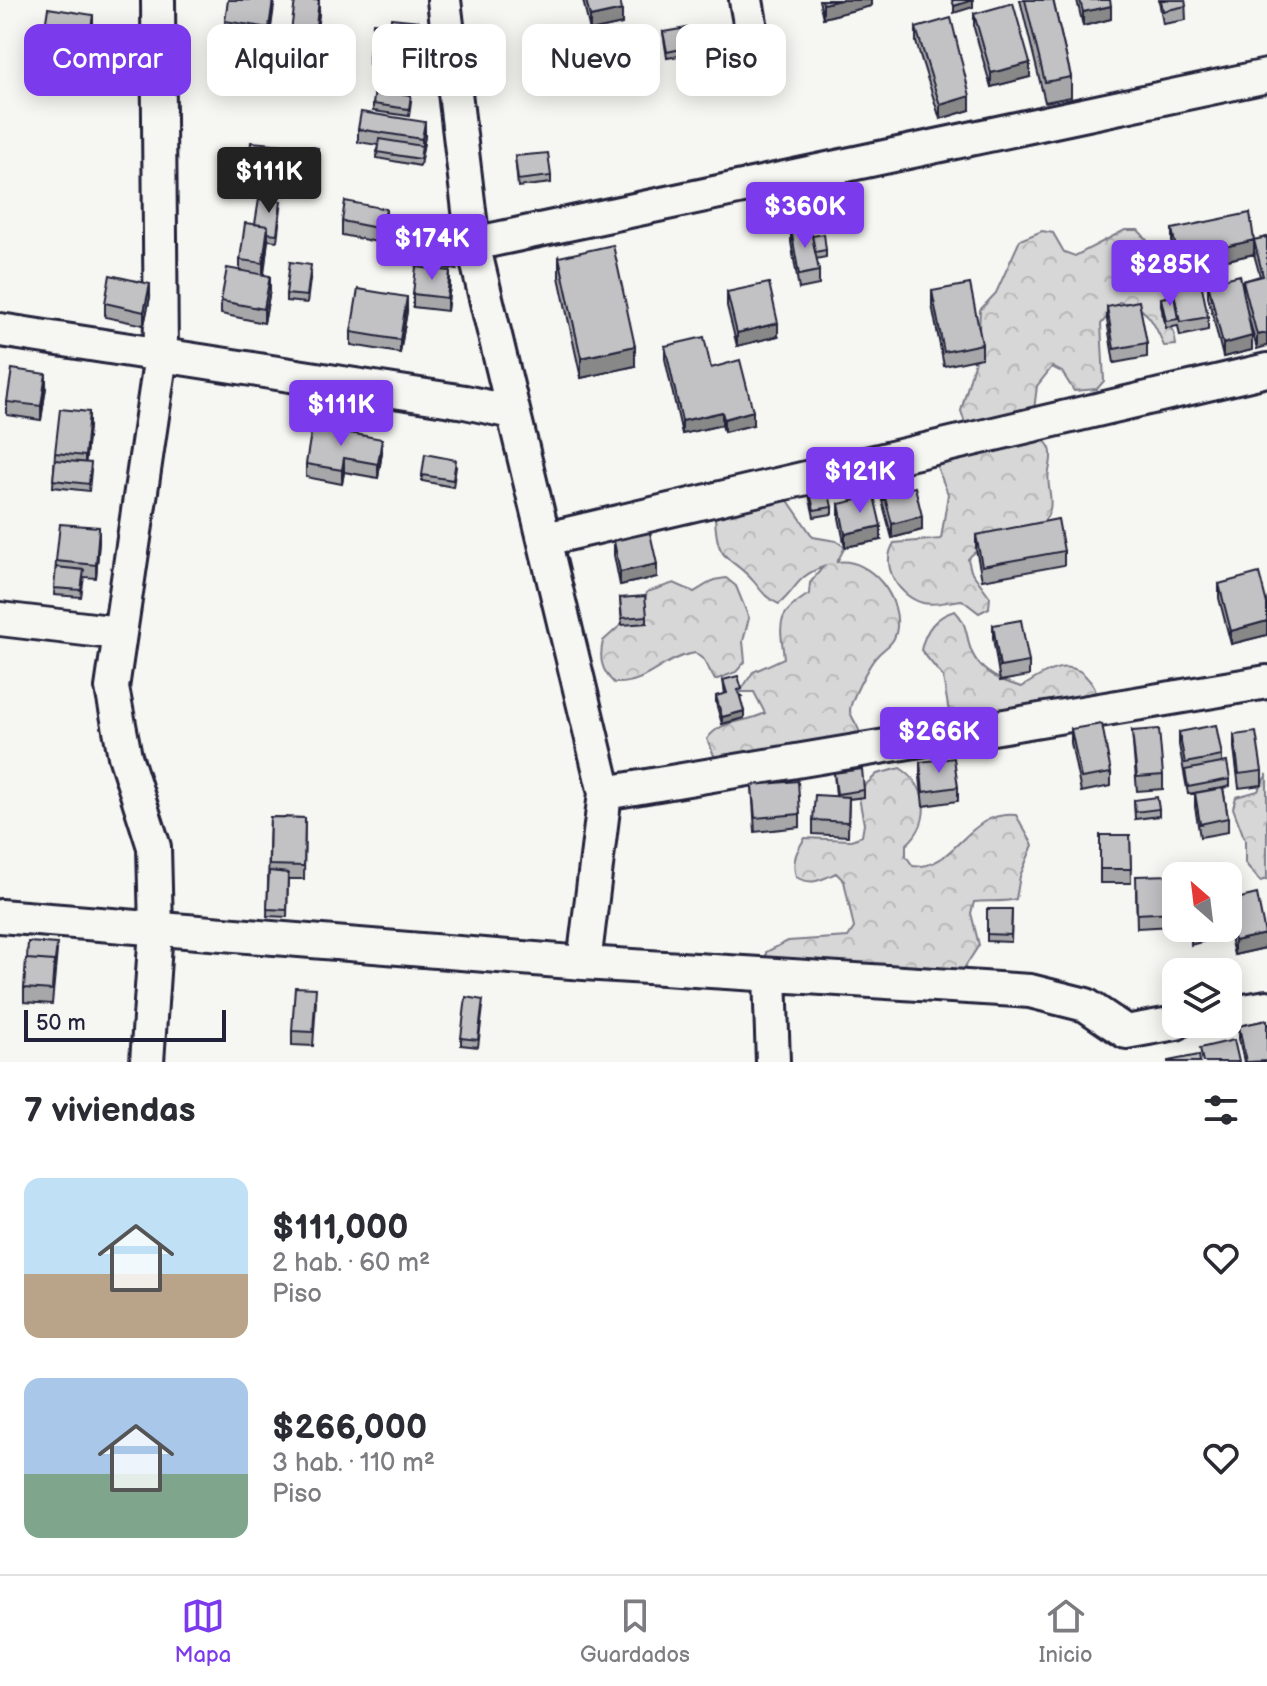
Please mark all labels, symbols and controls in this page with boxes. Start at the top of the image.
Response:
chip: Comprar [24,24,191,96]
chip: Alquilar [207,24,356,96]
chip: Filtros [372,24,506,96]
chip: Nuevo [522,24,660,96]
chip: Piso [676,24,786,96]
pin: $111K [213,147,325,215]
text: $111K [235,157,303,188]
pin: $360K [749,182,861,250]
text: $360K [764,192,846,223]
pin: $174K [376,214,488,282]
text: $174K [394,224,470,255]
pin: $285K [1114,240,1226,308]
text: $285K [1129,250,1211,281]
pin: $111K [285,380,397,448]
text: $111K [307,390,375,421]
pin: $121K [804,447,916,515]
text: $121K [824,457,896,488]
pin: $266K [883,707,995,775]
text: $266K [898,717,980,748]
north arrow [1162,862,1242,942]
map controls [1162,862,1242,1038]
button: layers [1162,958,1242,1038]
scale bar [24,1006,226,1042]
text: 50 m [36,1010,86,1037]
icon: filters [1199,1088,1243,1132]
text: 7 viviendas [24,1090,196,1131]
text: $111,000 [272,1207,408,1248]
icon: home [88,1210,184,1306]
icon: heart [1199,1236,1243,1280]
text: 2 hab. · 60 m² [272,1248,430,1279]
text: Piso [272,1279,322,1310]
text: $266,000 [272,1407,427,1448]
icon: home [88,1410,184,1506]
icon: heart [1199,1436,1243,1480]
text: 3 hab. · 110 m² [272,1448,435,1479]
text: Piso [272,1479,322,1510]
tab: Mapa [174,1594,231,1669]
tab: Guardados [580,1594,690,1669]
tab: Inicio [1039,1594,1093,1669]

